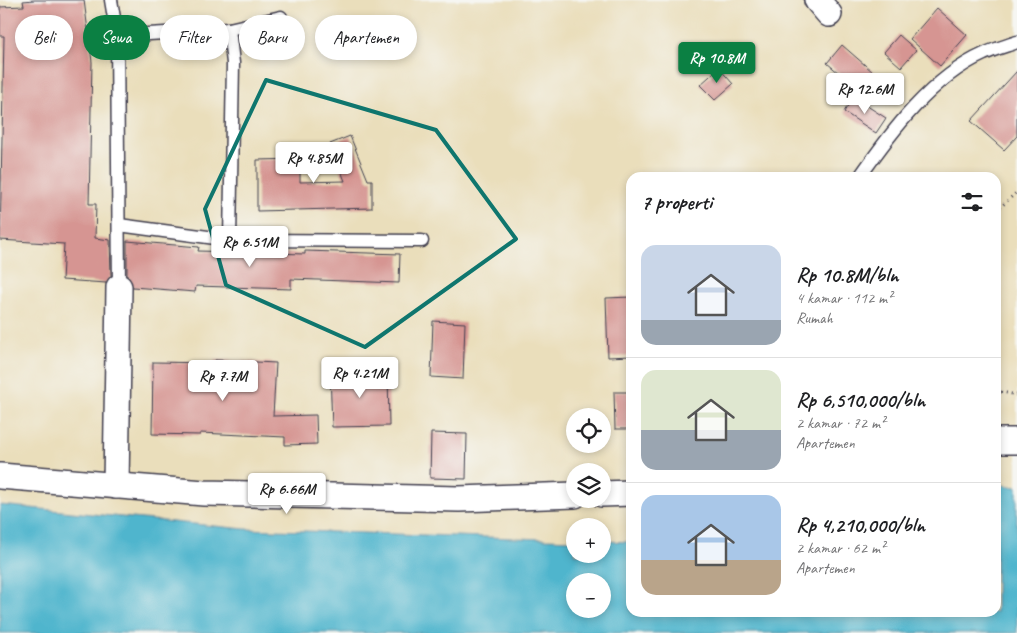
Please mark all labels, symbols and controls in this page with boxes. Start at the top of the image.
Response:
chip: Beli [15,15,73,60]
chip: Sewa [83,15,150,60]
chip: Filter [160,15,229,60]
chip: Baru [239,15,305,60]
chip: Apartemen [315,15,417,60]
pin: Rp 10.8M [665,42,769,84]
text: Rp 10.8M [689,48,745,68]
pin: Rp 12.6M [813,72,917,115]
text: Rp 12.6M [837,79,893,99]
pin: Rp 4.85M [262,142,366,184]
text: Rp 4.85M [286,148,342,168]
icon: filters [958,188,986,216]
text: 7 properti [641,189,712,215]
pin: Rp 6.51M [198,226,302,268]
text: Rp 6.51M [222,232,278,252]
text: Rp 10.8M/bln [796,262,898,288]
icon: home [681,265,741,325]
text: 4 kamar · 112 m² [796,288,892,308]
text: Rumah [796,308,833,328]
pin: Rp 4.21M [308,356,412,399]
pin: Rp 7.7M [177,360,269,402]
text: Rp 4.21M [332,363,388,383]
text: Rp 7.7M [199,366,247,386]
text: Rp 6,510,000/bln [796,387,925,413]
icon: home [681,390,741,450]
map controls [566,408,611,618]
button: locate [566,408,611,453]
text: 2 kamar · 72 m² [796,413,885,433]
text: Apartemen [796,433,855,453]
button: layers [566,463,611,508]
pin: Rp 6.66M [235,472,339,515]
text: Rp 6.66M [259,479,315,499]
text: Rp 4,210,000/bln [796,512,925,538]
icon: home [681,515,741,575]
button: + [566,518,611,563]
text: 2 kamar · 62 m² [796,538,885,558]
text: Apartemen [796,558,855,578]
button: − [566,573,611,618]

